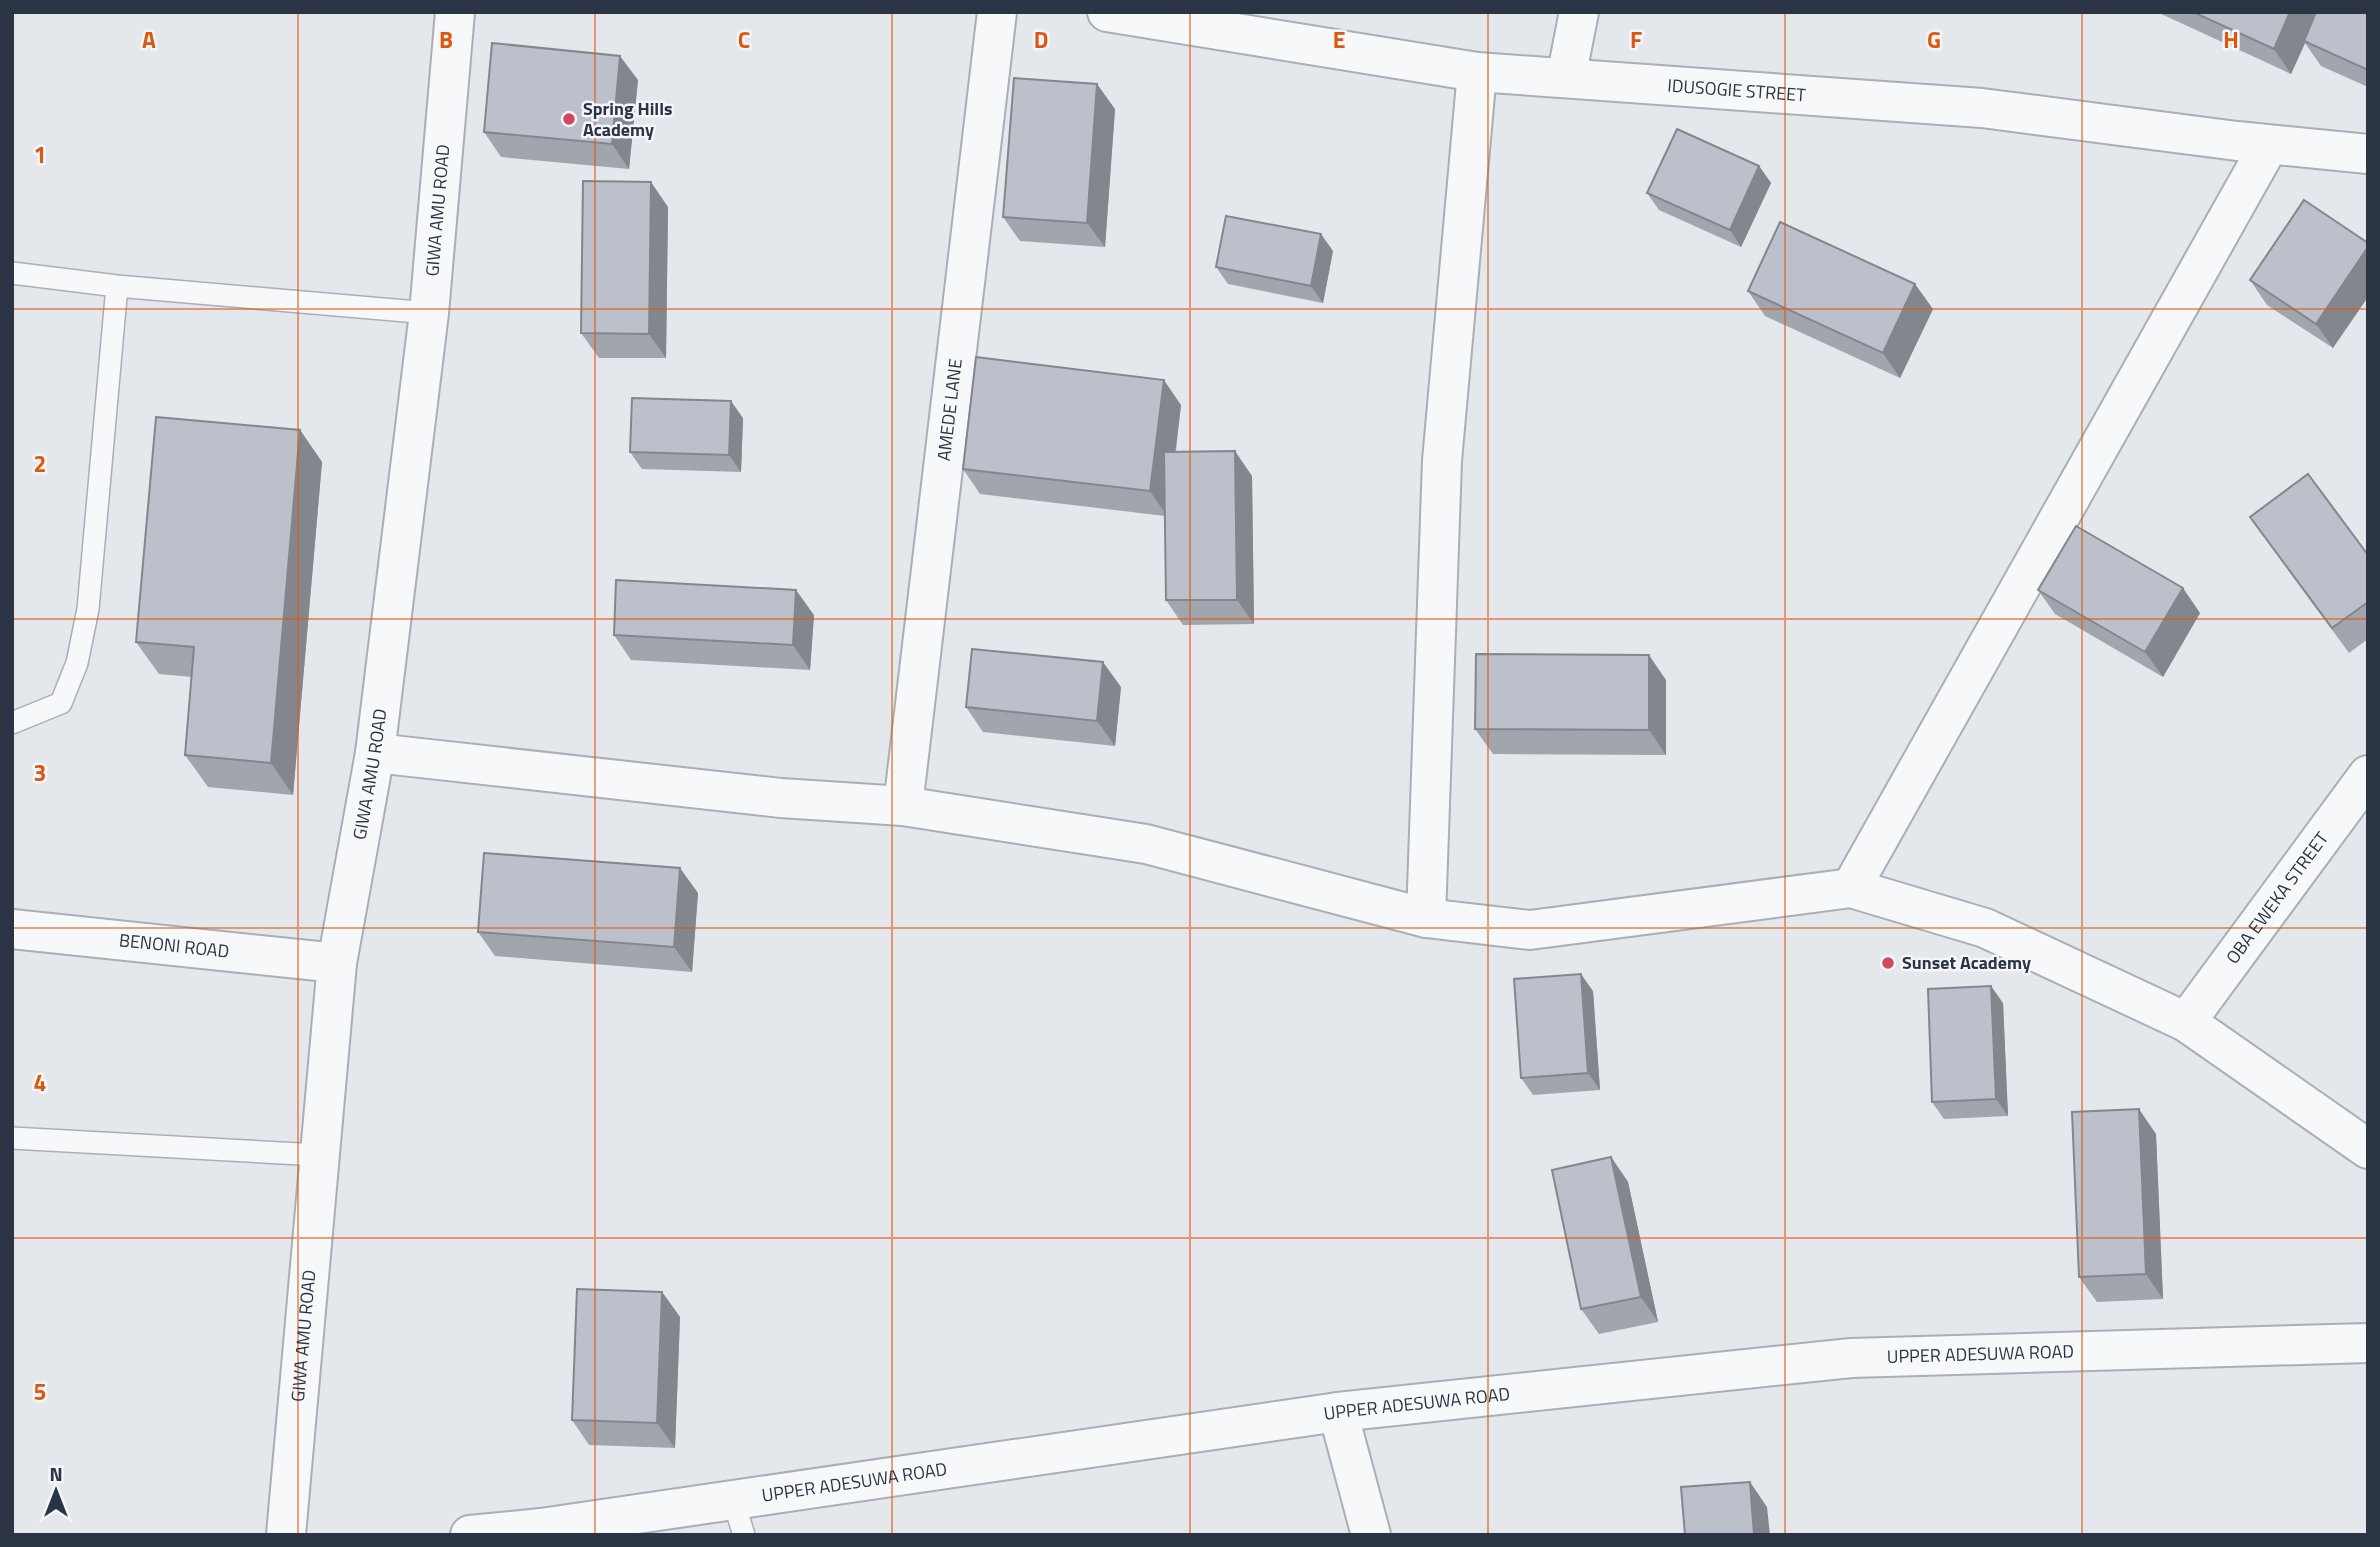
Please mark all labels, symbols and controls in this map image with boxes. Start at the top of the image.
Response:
text: A [142,22,156,57]
text: B [439,22,453,57]
text: C [738,22,750,57]
text: D [1034,22,1048,57]
text: E [1333,22,1345,57]
text: F [1630,22,1642,57]
text: G [1927,22,1941,57]
text: H [2223,22,2239,57]
street label: IDUSOGIE STREET [1667,72,1807,108]
place label: Spring Hills Academy [583,95,673,143]
marker: Spring Hills Academy [561,111,577,127]
text: 1 [34,137,46,172]
street label: GIWA AMU ROAD [418,143,457,277]
street label: AMEDE LANE [930,357,969,462]
text: 2 [34,446,46,481]
street label: GIWA AMU ROAD [346,707,393,842]
text: 3 [34,755,46,790]
street label: OBA EWEKA STREET [2219,826,2335,969]
street label: BENONI ROAD [118,926,231,965]
place label: Sunset Academy [1902,949,2031,976]
marker: Sunset Academy [1880,955,1896,971]
text: 4 [34,1065,46,1100]
street label: GIWA AMU ROAD [284,1269,323,1403]
street label: UPPER ADESUWA ROAD [1886,1338,2074,1370]
text: 5 [34,1374,46,1409]
street label: UPPER ADESUWA ROAD [1322,1380,1511,1427]
street label: UPPER ADESUWA ROAD [760,1455,949,1509]
north arrow [21,1456,91,1526]
text: N [49,1459,63,1488]

